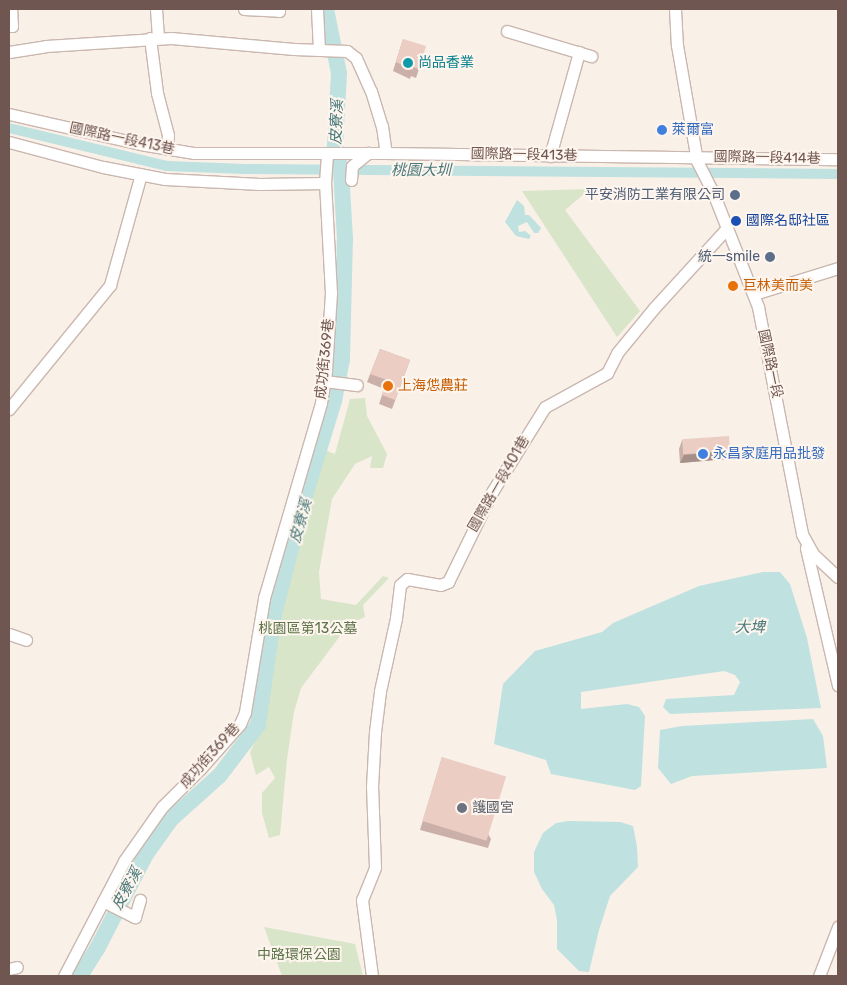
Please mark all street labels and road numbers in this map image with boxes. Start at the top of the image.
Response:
street label: 國際路一段413巷 [68,120,176,158]
street label: 國際路一段413巷 [470,146,578,164]
street label: 國際路一段414巷 [713,149,821,167]
street label: 成功街369巷 [312,318,338,400]
street label: 國際路一段 [755,328,785,400]
street label: 國際路一段401巷 [465,433,533,535]
street label: 成功街369巷 [177,720,243,792]

